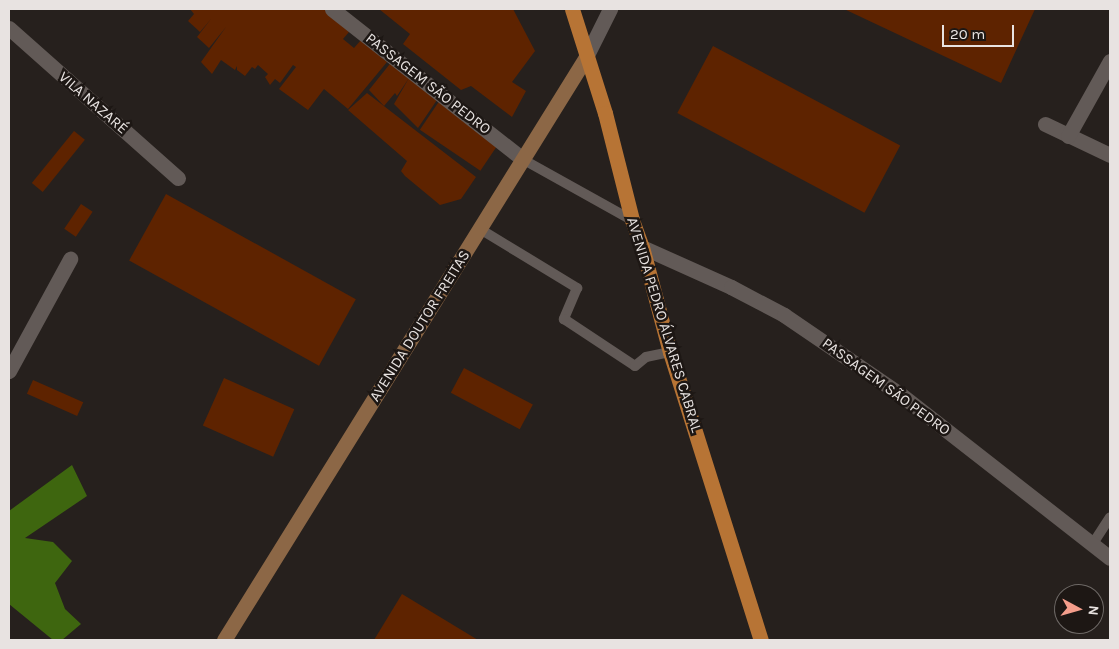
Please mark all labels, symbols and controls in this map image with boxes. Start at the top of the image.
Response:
scale bar [944,15,1016,47]
text: 20 m [950,25,985,43]
street label: PASSAGEM SÃO PEDRO [362,30,494,138]
street label: VILA NAZARÉ [55,68,131,138]
street label: AVENIDA PEDRO ÁLVARES CABRAL [623,215,705,435]
street label: AVENIDA DOUTOR FREITAS [366,247,474,405]
street label: PASSAGEM SÃO PEDRO [818,334,954,440]
north arrow [1054,584,1104,634]
text: N [1084,605,1102,616]

